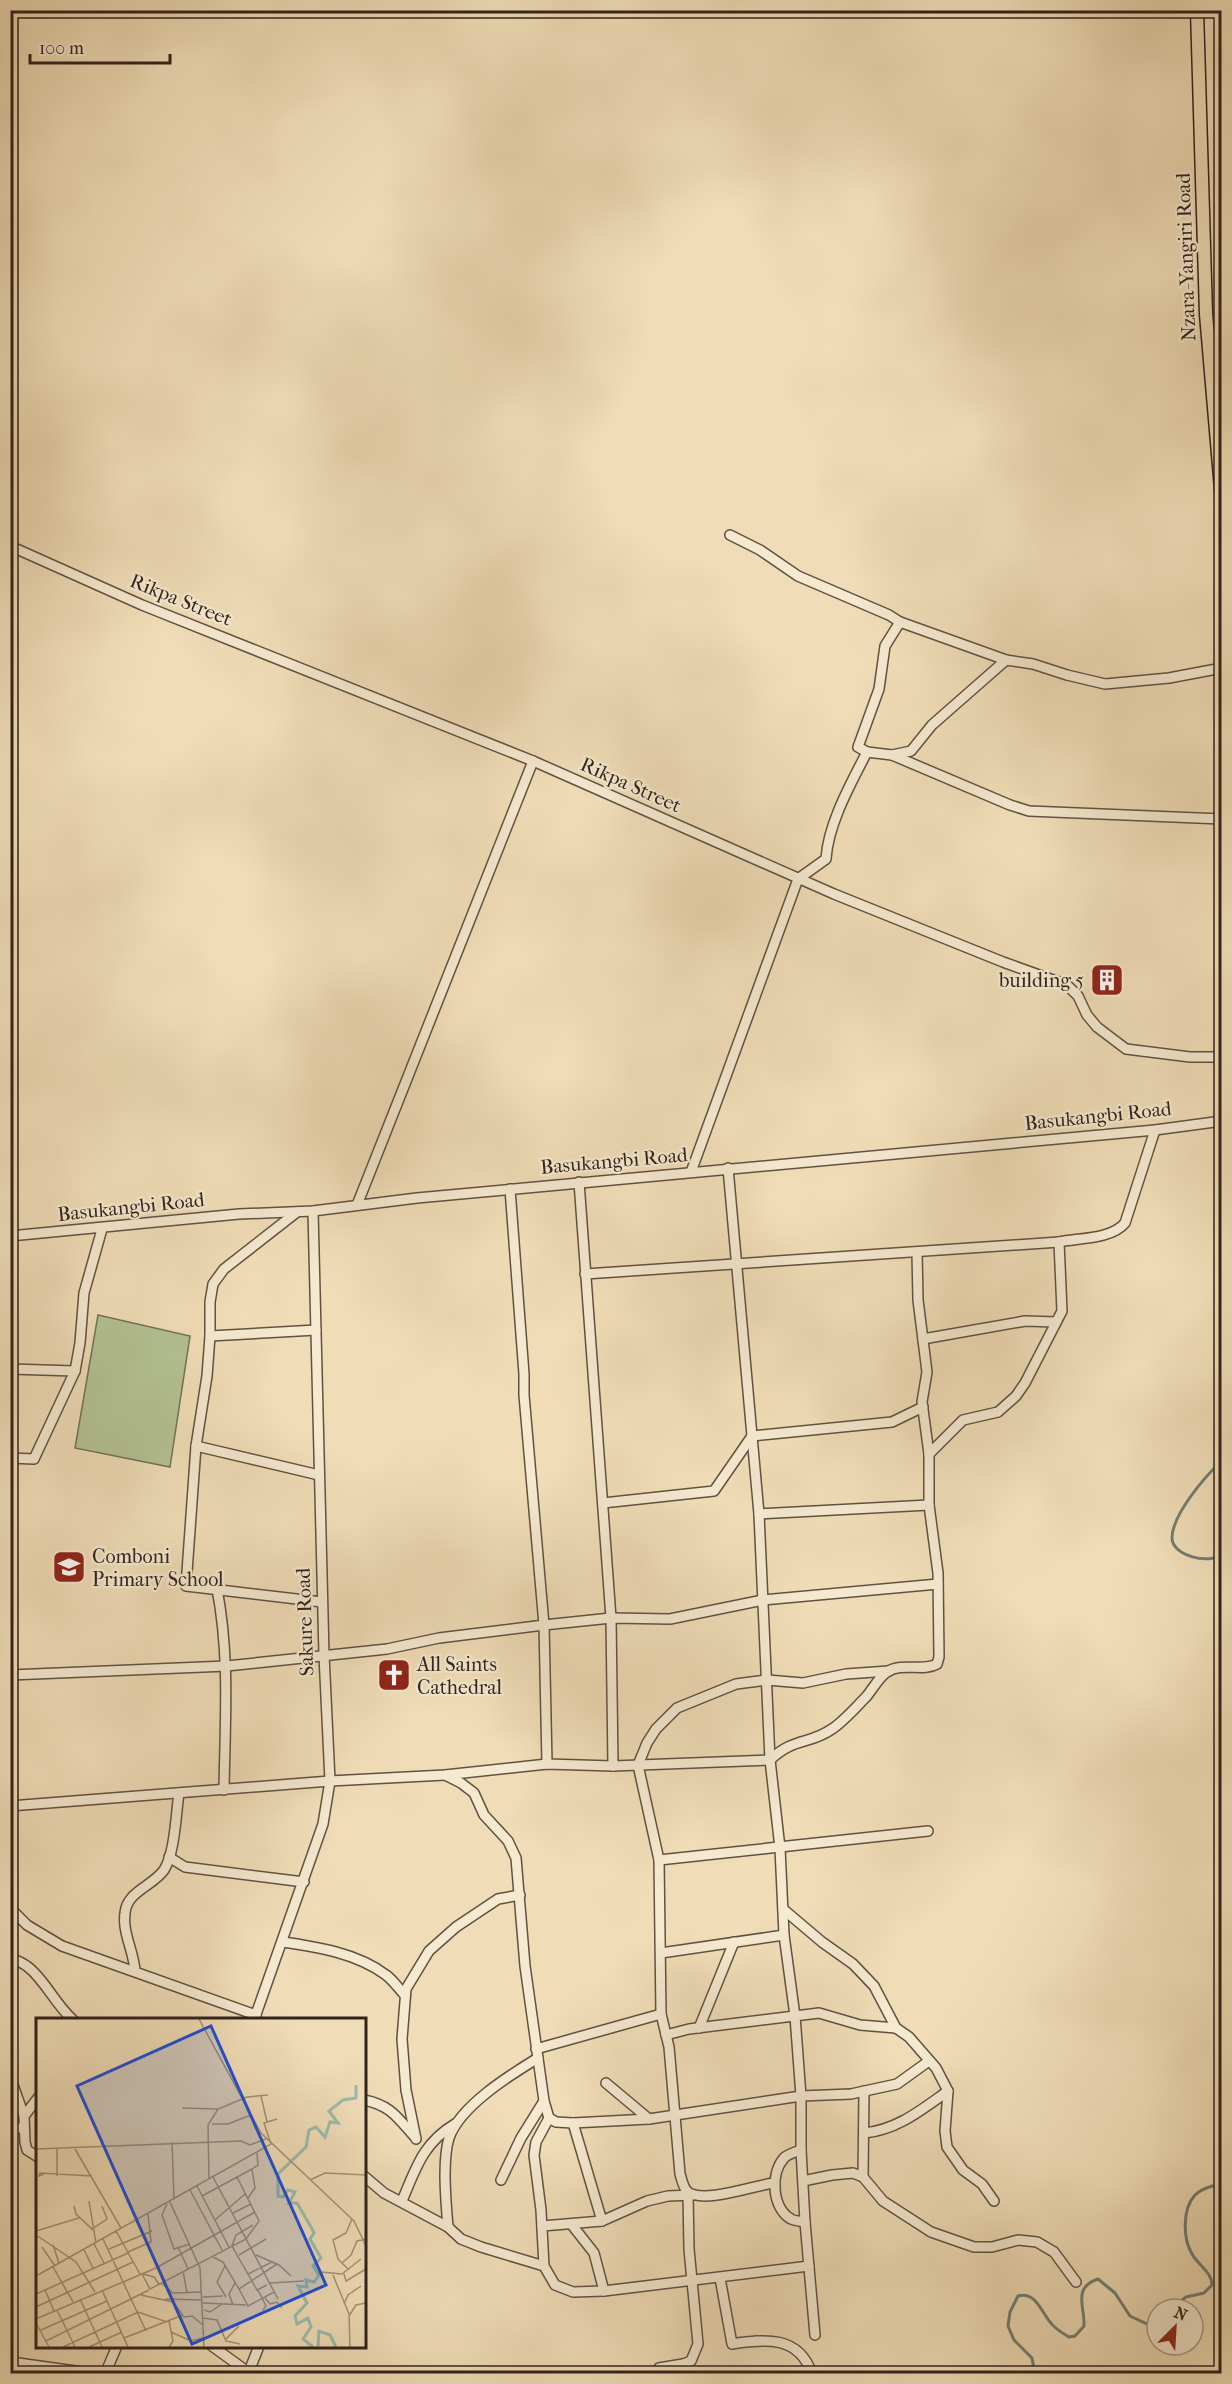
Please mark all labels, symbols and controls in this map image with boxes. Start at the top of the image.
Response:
scale bar [30,27,170,65]
text: 100 m [39,38,84,59]
street label: Nzara-Yangiri Road [1172,171,1200,342]
street label: Rikpa Street [127,569,235,631]
street label: Rikpa Street [577,753,685,817]
building icon: building 5 [1089,962,1125,998]
place label: building 5 [998,969,1084,992]
street label: Basukangbi Road [1023,1097,1174,1135]
street label: Basukangbi Road [539,1143,690,1179]
street label: Basukangbi Road [56,1188,207,1226]
place label: Comboni Primary School [92,1545,224,1591]
school or university icon: Comboni Primary School [51,1549,87,1585]
street label: Sakure Road [292,1566,318,1677]
place label: All Saints Cathedral [416,1653,503,1699]
church icon: All Saints Cathedral [376,1657,412,1693]
inset map [36,2018,366,2348]
north arrow [1145,2297,1205,2357]
text: N [1171,2303,1191,2325]

